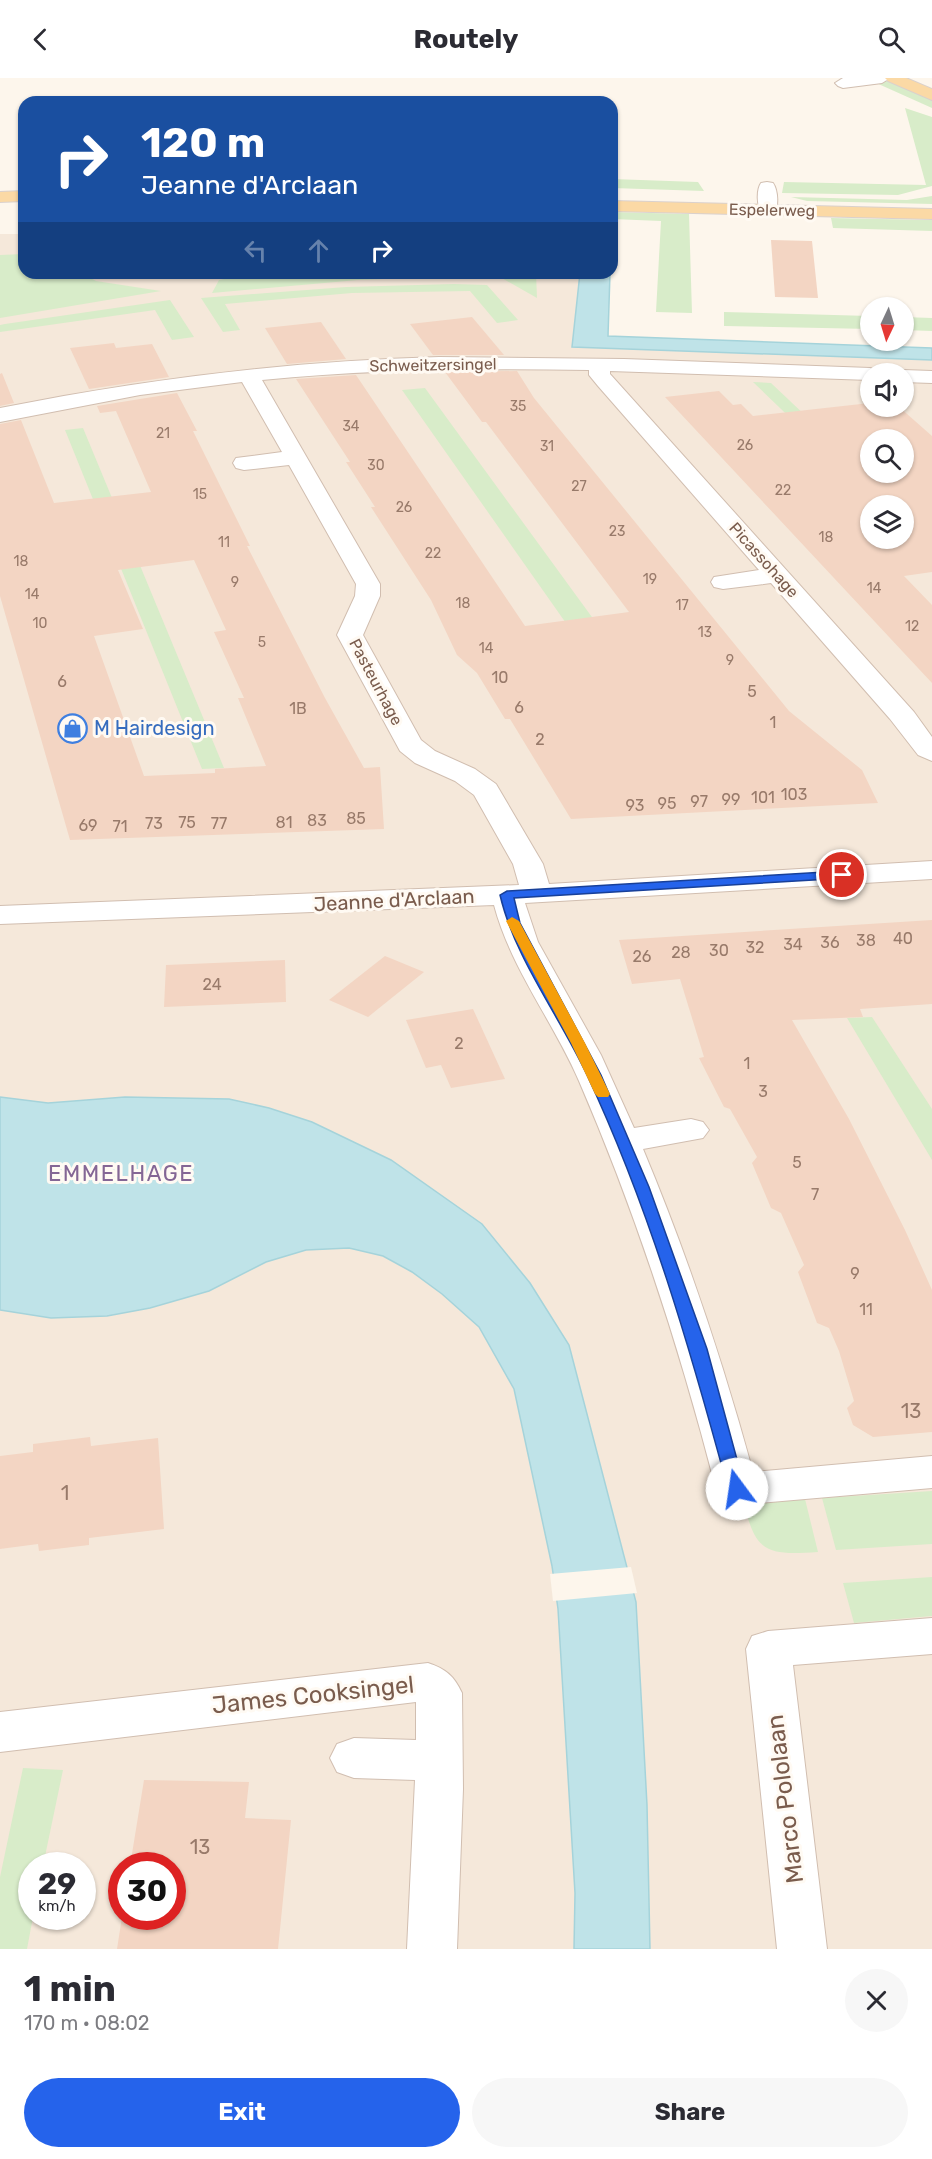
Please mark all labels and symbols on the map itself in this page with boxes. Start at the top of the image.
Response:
street label: Espelerweg [729,200,815,220]
north arrow [860,297,914,351]
street label: Schweitzersingel [369,354,497,376]
house number: 35 [510,398,526,415]
house number: 34 [342,418,360,435]
house number: 21 [156,425,170,442]
house number: 26 [737,437,753,454]
house number: 31 [540,438,554,455]
house number: 30 [367,457,385,474]
house number: 27 [571,478,587,495]
house number: 22 [775,482,791,499]
house number: 15 [193,486,207,503]
house number: 26 [396,499,412,516]
street label: Picassohage [725,519,803,601]
house number: 23 [609,523,625,540]
house number: 18 [819,529,834,546]
house number: 11 [218,534,230,551]
house number: 22 [425,545,441,562]
house number: 18 [14,553,29,570]
house number: 19 [643,571,657,588]
house number: 9 [231,574,239,591]
house number: 14 [867,580,882,597]
house number: 14 [25,586,40,603]
house number: 18 [456,595,471,612]
house number: 17 [675,597,689,614]
house number: 10 [33,615,48,632]
house number: 12 [905,618,919,635]
house number: 13 [698,624,712,641]
house number: 5 [258,634,266,651]
street label: Pasteurhage [345,636,407,728]
house number: 14 [479,640,494,657]
house number: 9 [726,652,734,669]
house number: 10 [491,668,509,687]
house number: 6 [57,672,67,691]
house number: 5 [747,682,757,701]
house number: 6 [514,698,524,717]
house number: 1B [289,699,307,718]
shop icon: M Hairdesign [57,712,89,744]
house number: 1 [770,713,776,732]
place label: M Hairdesign [94,716,215,740]
house number: 2 [535,730,545,749]
house number: 103 [781,785,807,804]
house number: 101 [751,788,775,807]
house number: 99 [722,790,740,809]
house number: 97 [690,792,708,811]
house number: 95 [658,794,677,813]
house number: 93 [626,796,644,815]
house number: 85 [346,809,366,828]
house number: 83 [307,811,327,830]
house number: 75 [178,813,196,832]
house number: 81 [275,813,293,832]
house number: 73 [145,814,163,833]
house number: 77 [211,814,227,833]
house number: 69 [78,816,98,835]
house number: 71 [112,817,128,836]
pin [816,849,867,900]
street label: Jeanne d'Arclaan [313,884,475,916]
house number: 40 [893,929,913,948]
house number: 38 [856,931,876,950]
house number: 36 [820,933,840,952]
house number: 34 [783,935,803,954]
house number: 32 [745,938,765,957]
house number: 30 [709,941,729,960]
house number: 28 [671,943,691,962]
house number: 26 [632,947,652,966]
house number: 24 [202,975,222,994]
house number: 2 [454,1034,464,1053]
house number: 1 [744,1054,750,1073]
house number: 3 [758,1082,768,1101]
house number: 5 [792,1153,802,1172]
district label: EMMELHAGE [48,1160,194,1187]
house number: 7 [811,1185,819,1204]
house number: 9 [850,1264,860,1283]
house number: 11 [859,1300,873,1319]
house number: 13 [901,1399,921,1423]
position arrow [705,1457,769,1521]
house number: 1 [61,1481,69,1505]
street label: James Cooksingel [211,1670,415,1720]
street label: Marco Pololaan [761,1713,809,1885]
house number: 13 [190,1835,210,1859]
speed limit sign: 30 [108,1852,186,1930]

